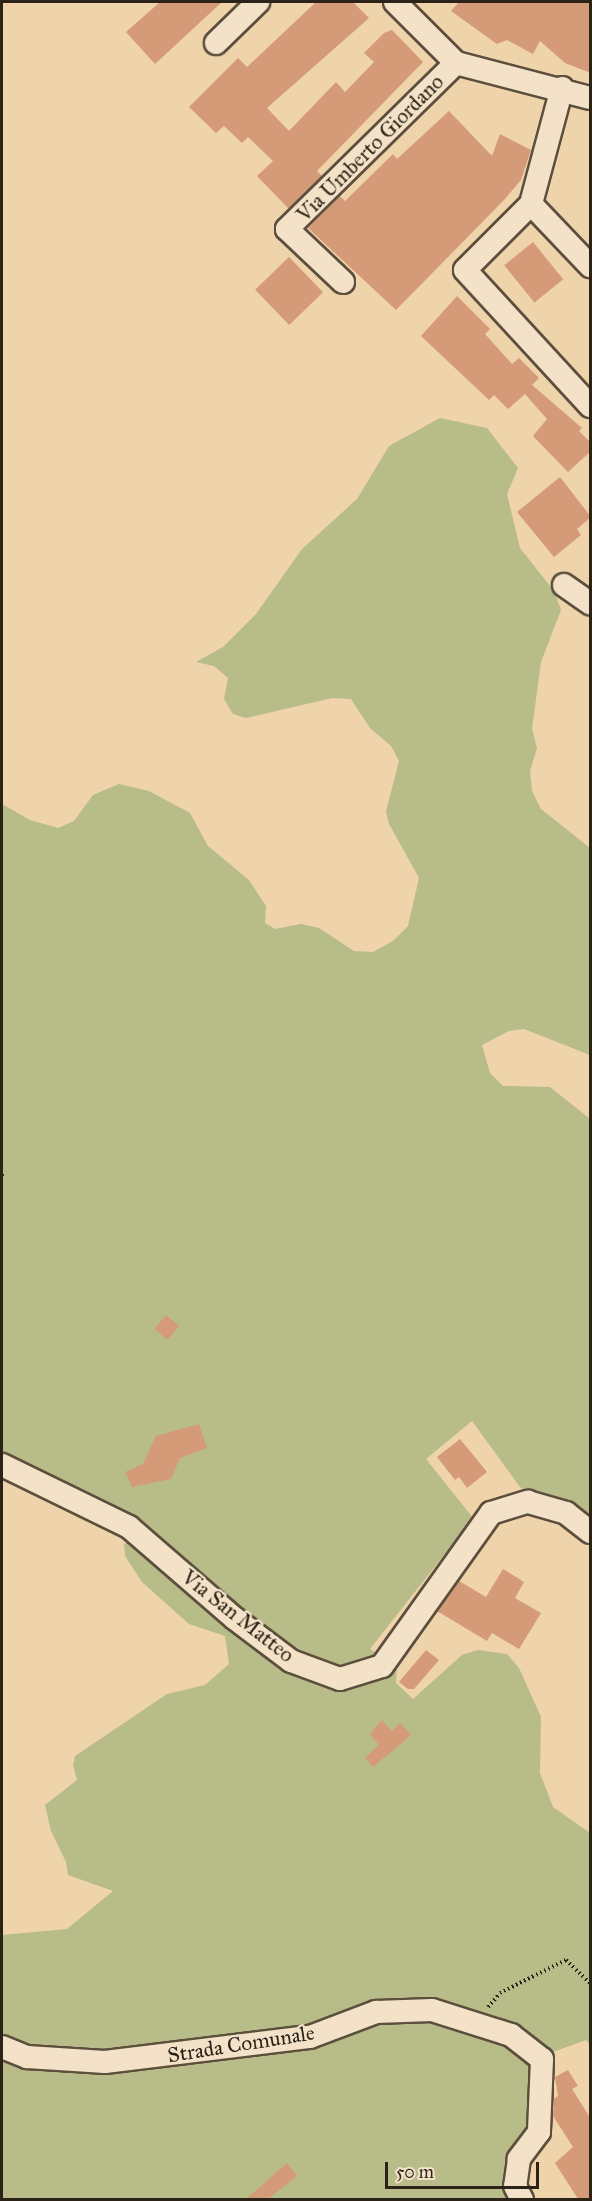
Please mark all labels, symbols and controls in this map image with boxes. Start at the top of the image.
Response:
street label: Via Umberto Giordano [291,69,449,227]
street label: Via San Matteo [177,1564,299,1668]
street label: Strada Comunale [166,2020,316,2068]
scale bar [388,2150,542,2188]
text: 50 m [396,2161,434,2183]

